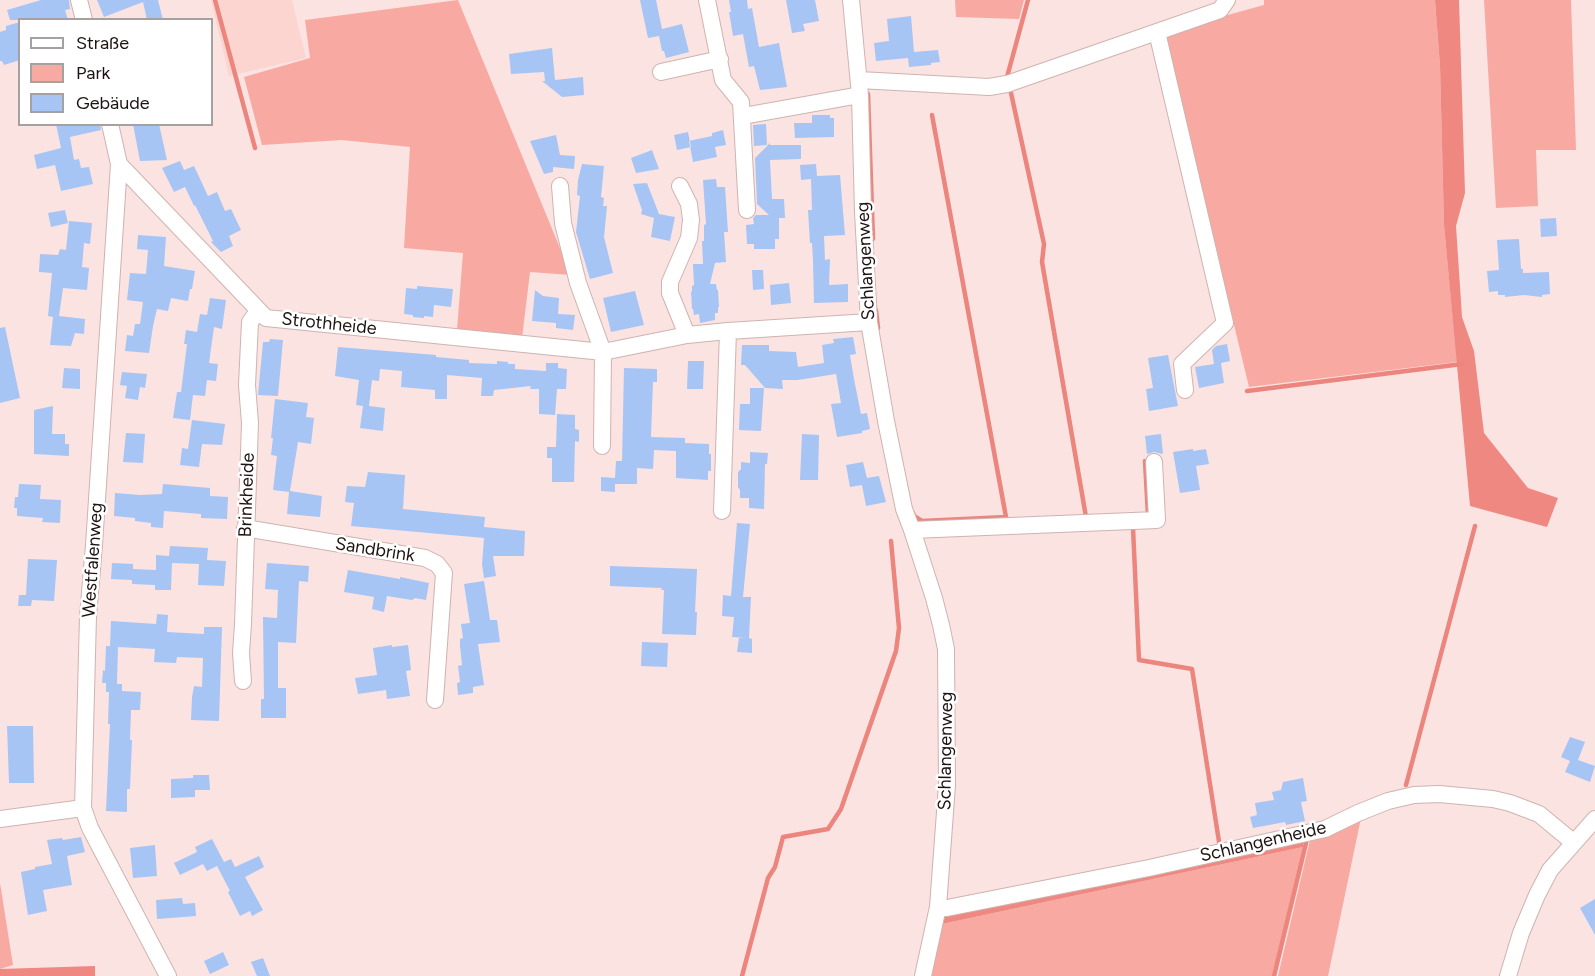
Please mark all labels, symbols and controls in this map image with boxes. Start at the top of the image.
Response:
legend [18,18,213,126]
text: Straße [76,32,129,54]
text: Park [76,62,110,84]
text: Gebäude [76,92,150,114]
street label: Schlangenweg [852,201,880,321]
street label: Strothheide [280,308,378,340]
street label: Brinkheide [235,452,259,538]
street label: Westfalenweg [78,502,108,618]
street label: Sandbrink [334,533,416,567]
street label: Schlangenweg [934,692,958,810]
street label: Schlangenheide [1198,817,1328,867]

